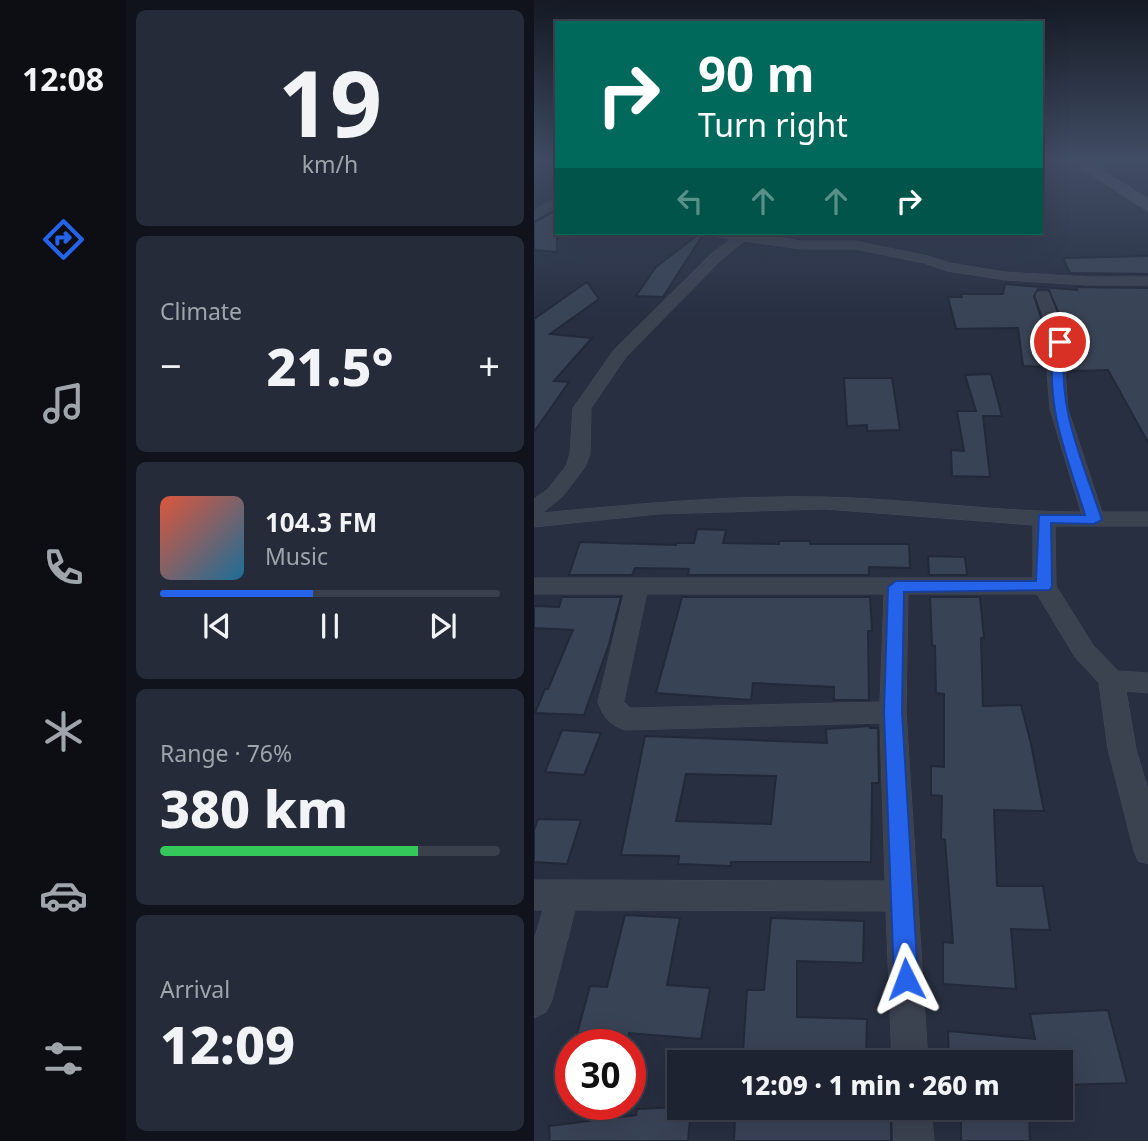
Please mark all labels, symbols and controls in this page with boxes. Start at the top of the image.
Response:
text: 19 [278,40,382,164]
text: 90 m [698,40,815,106]
icon: right [583,49,674,140]
text: 12:08 [22,57,104,100]
text: Turn right [698,103,848,146]
text: km/h [302,148,358,180]
icon: left [671,182,709,220]
icon: ahead [744,182,782,220]
icon: ahead [817,182,855,220]
icon: right [890,182,928,220]
icon: directions [39,215,88,264]
text: Climate [160,295,242,327]
pin [1030,312,1090,372]
icon: arrive [1041,323,1079,361]
text: 21.5° [267,330,393,401]
text: − [160,339,182,391]
text: + [478,339,500,391]
icon: music [39,379,88,428]
text: 104.3 FM [265,504,377,540]
text: Music [265,540,328,572]
icon: phone [39,543,88,592]
icon: previous [198,607,236,645]
icon: pause [311,607,349,645]
icon: next [424,607,462,645]
icon: climate [39,707,88,756]
text: Range · 76% [160,737,292,769]
text: 380 km [160,772,348,843]
icon: car [39,871,88,920]
position arrow [869,942,943,1016]
text: Arrival [160,973,230,1005]
text: 12:09 [160,1008,295,1079]
speed limit sign: 30 [555,1029,646,1120]
icon: filters [39,1034,88,1083]
text: 12:09 · 1 min · 260 m [740,1067,1000,1103]

